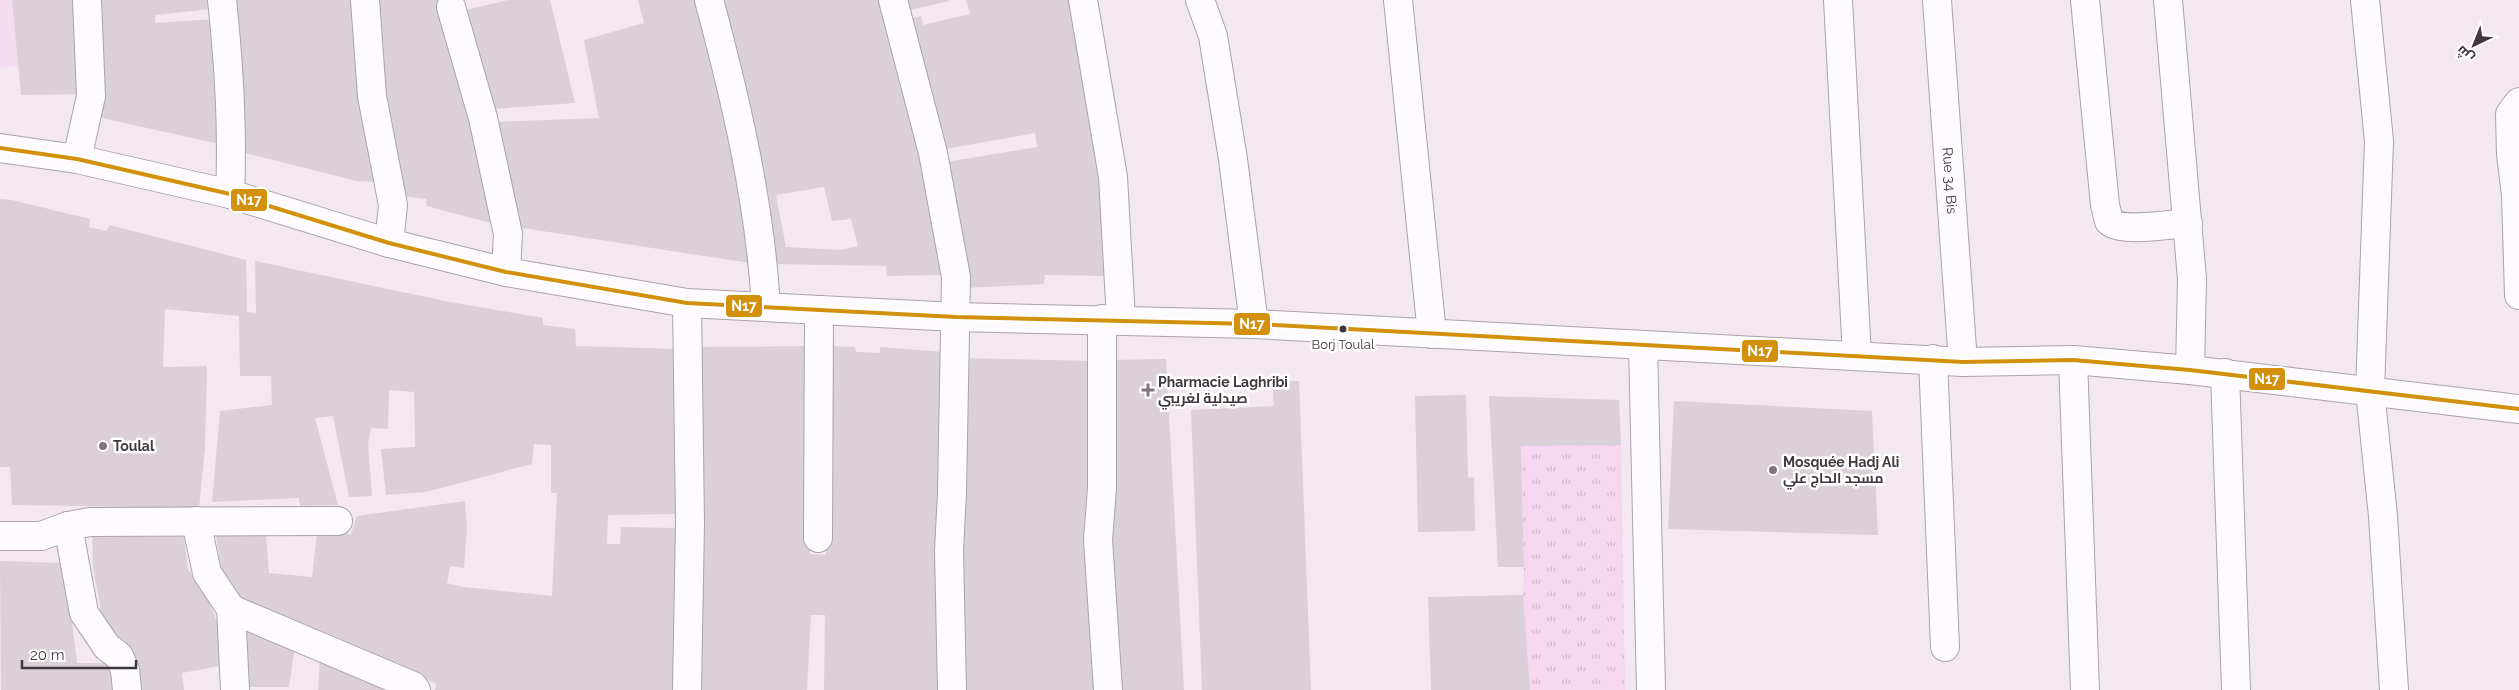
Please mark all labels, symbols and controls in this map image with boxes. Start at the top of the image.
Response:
north arrow [2449,20,2499,70]
text: ش [2453,42,2478,66]
street label: Rue 34 Bis [1940,147,1960,215]
line badge: N17 [230,188,268,212]
text: N17 [236,192,262,208]
line badge: N17 [725,294,763,318]
text: N17 [731,298,757,314]
line badge: N17 [1233,312,1271,336]
text: N17 [1239,316,1265,332]
marker: Borj Toulal [1338,324,1348,334]
place label: Borj Toulal [1312,337,1375,352]
line badge: N17 [1741,339,1779,363]
text: N17 [1747,343,1773,359]
line badge: N17 [2248,367,2286,391]
text: N17 [2254,371,2280,387]
place label: Pharmacie Laghribi صيدلية لغريبي [1158,374,1288,410]
marker: Pharmacie Laghribi صيدلية لغريبي [1142,384,1154,396]
place label: Toulal [113,438,155,454]
marker: Toulal [97,440,109,452]
place label: Mosquée Hadj Ali مسجد الحاج علي [1783,454,1899,490]
marker: Mosquée Hadj Ali مسجد الحاج علي [1767,464,1779,476]
scale bar [22,638,136,670]
text: 20 m [30,646,65,664]

